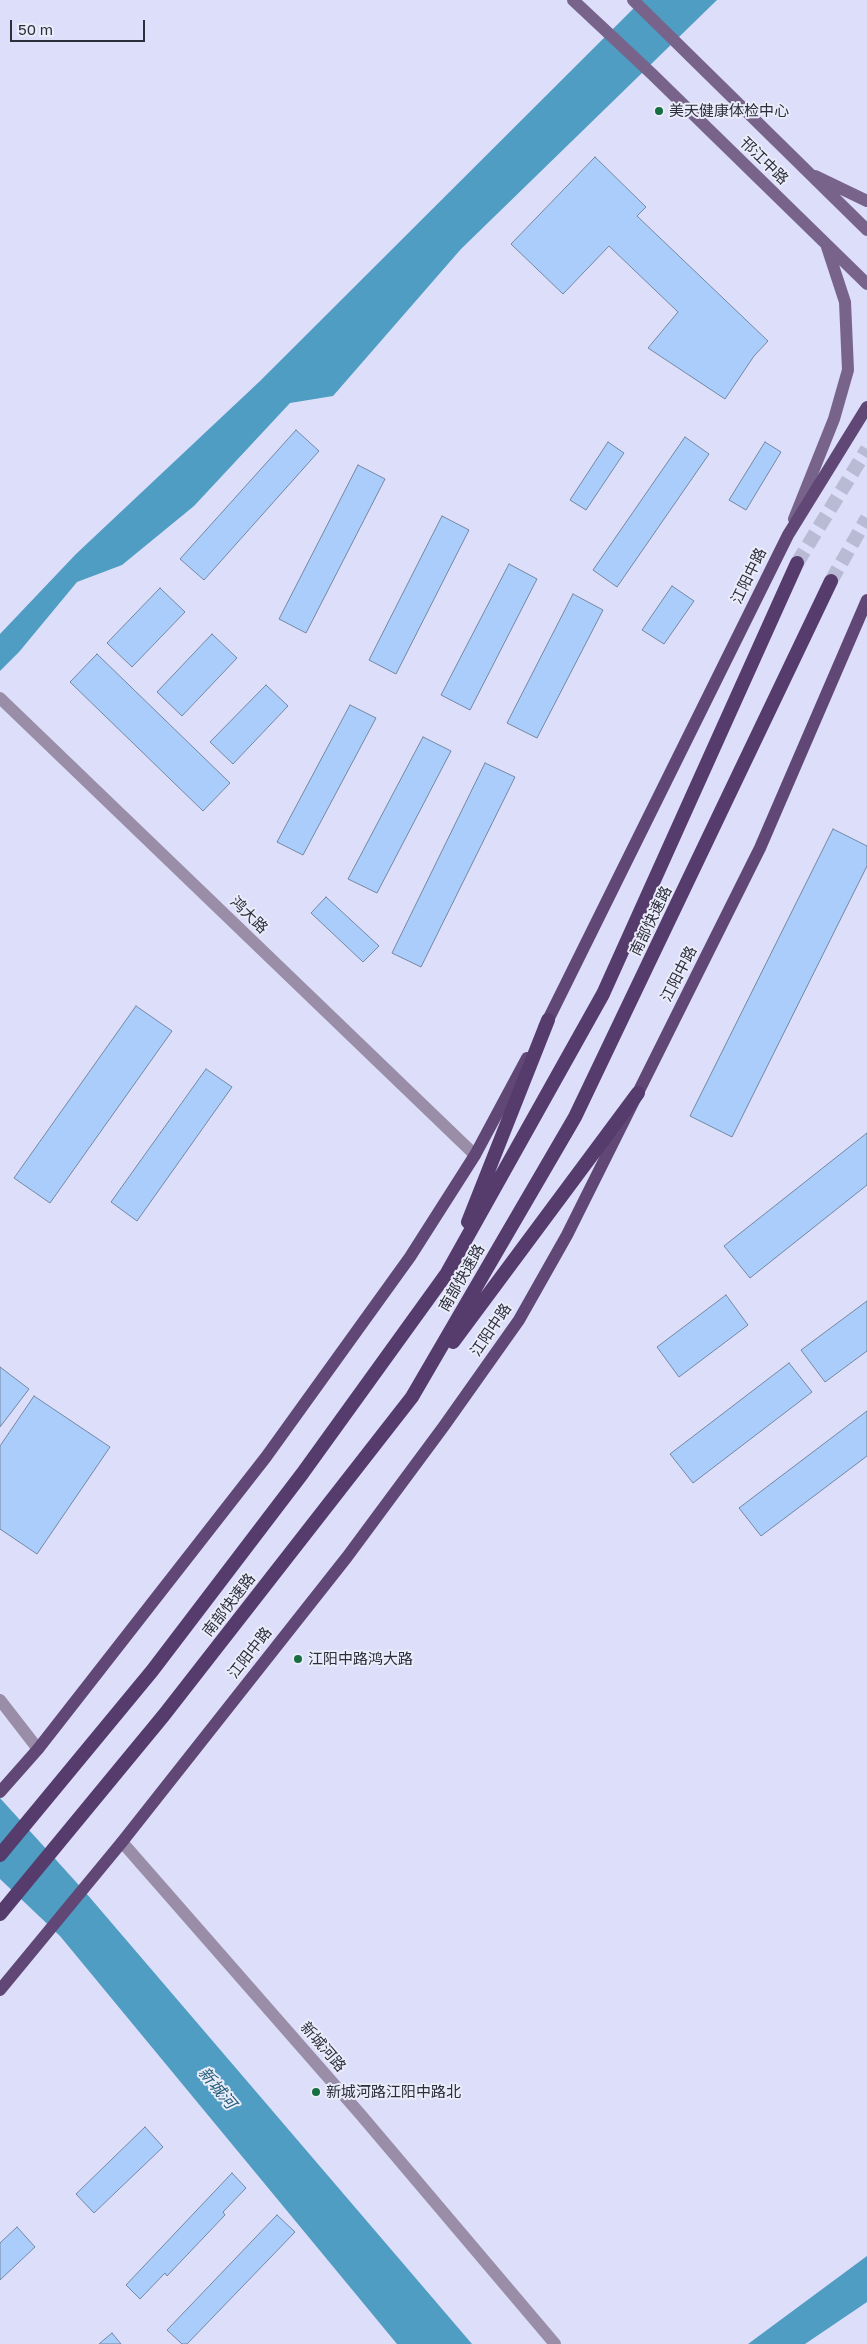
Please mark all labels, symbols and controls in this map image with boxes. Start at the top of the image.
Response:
scale bar [12,10,148,42]
text: 50 m [18,20,53,38]
place label: 美天健康体检中心 [669,102,789,120]
marker: 美天健康体检中心 [653,105,665,117]
street label: 邗江中路 [736,134,792,188]
street label: 江阳中路 [728,545,770,607]
street label: 南部快速路 [626,883,676,959]
street label: 鸿大路 [227,893,271,937]
street label: 江阳中路 [657,943,701,1005]
street label: 南部快速路 [435,1241,489,1315]
street label: 江阳中路 [467,1300,515,1360]
street label: 南部快速路 [199,1570,259,1640]
street label: 江阳中路 [224,1624,276,1682]
place label: 江阳中路鸿大路 [308,1650,413,1668]
marker: 江阳中路鸿大路 [292,1653,304,1665]
street label: 新城河路 [297,2018,349,2076]
water label: 新城河 [194,2063,240,2113]
place label: 新城河路江阳中路北 [326,2083,461,2101]
marker: 新城河路江阳中路北 [310,2086,322,2098]

